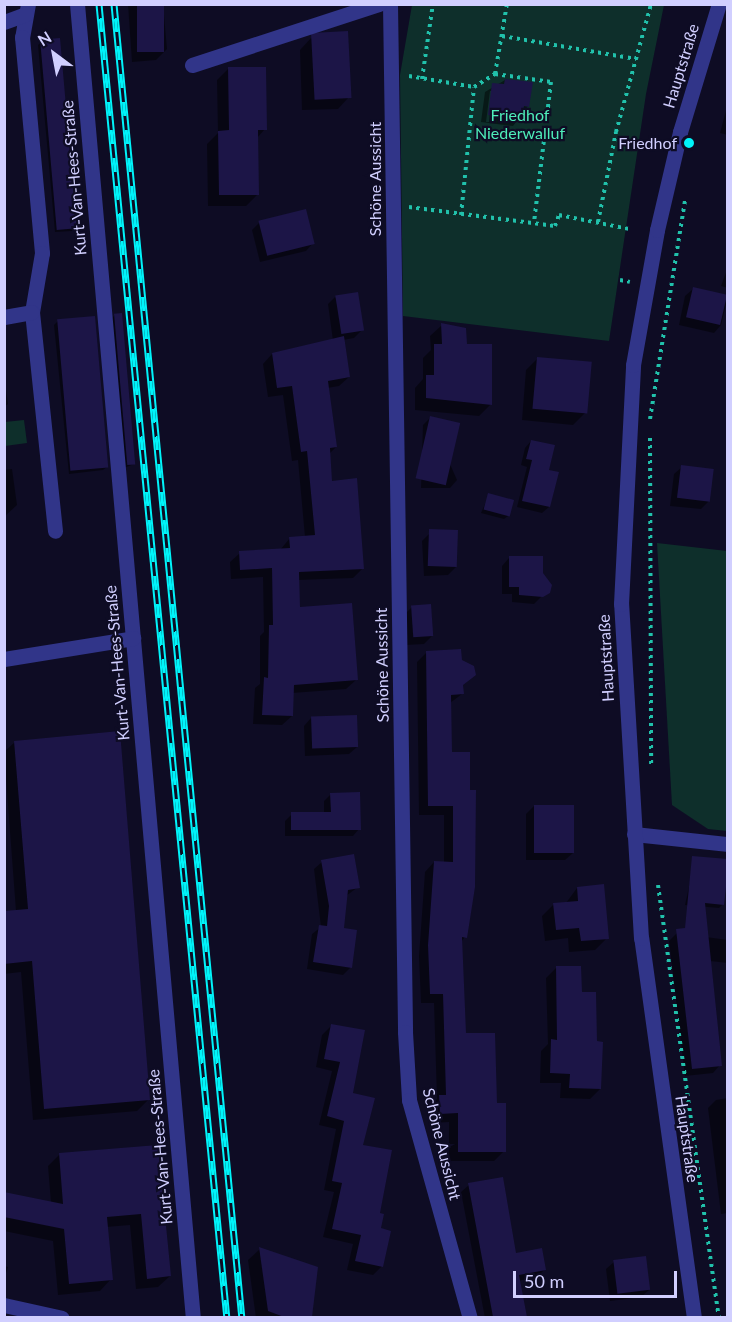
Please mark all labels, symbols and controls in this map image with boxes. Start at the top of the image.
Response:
street label: Hauptstraße [659,21,703,111]
north arrow [24,24,84,84]
text: N [34,27,54,50]
street label: Kurt-Van-Hees-Straße [58,100,90,256]
park label: Friedhof Niederwalluf [475,105,565,143]
street label: Schöne Aussicht [365,121,385,237]
place label: Friedhof [618,133,677,153]
marker: Friedhof [682,136,696,150]
street label: Kurt-Van-Hees-Straße [101,585,133,741]
street label: Schöne Aussicht [371,607,393,723]
street label: Hauptstraße [594,614,618,702]
street label: Kurt-Van-Hees-Straße [144,1069,176,1225]
street label: Schöne Aussicht [419,1086,465,1202]
street label: Hauptstraße [671,1094,703,1184]
scale bar [516,1259,680,1297]
text: 50 m [524,1270,564,1292]

